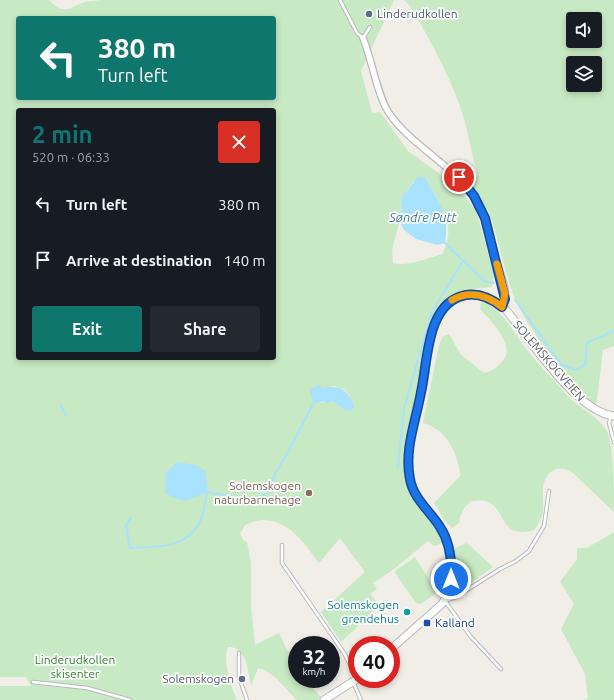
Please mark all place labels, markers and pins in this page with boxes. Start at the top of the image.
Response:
place label: Linderudkollen [377,7,458,20]
marker: Linderudkollen [364,9,374,19]
pin [442,160,476,194]
place label: Solemskogen naturbarnehage [214,479,301,506]
marker: Solemskogen naturbarnehage [304,488,314,498]
place label: Solemskogen grendehus [327,598,399,625]
marker: Solemskogen grendehus [402,607,412,617]
place label: Kalland [435,616,475,629]
marker: Kalland [422,618,432,628]
place label: Solemskogen [162,672,234,685]
marker: Solemskogen [237,674,247,684]

